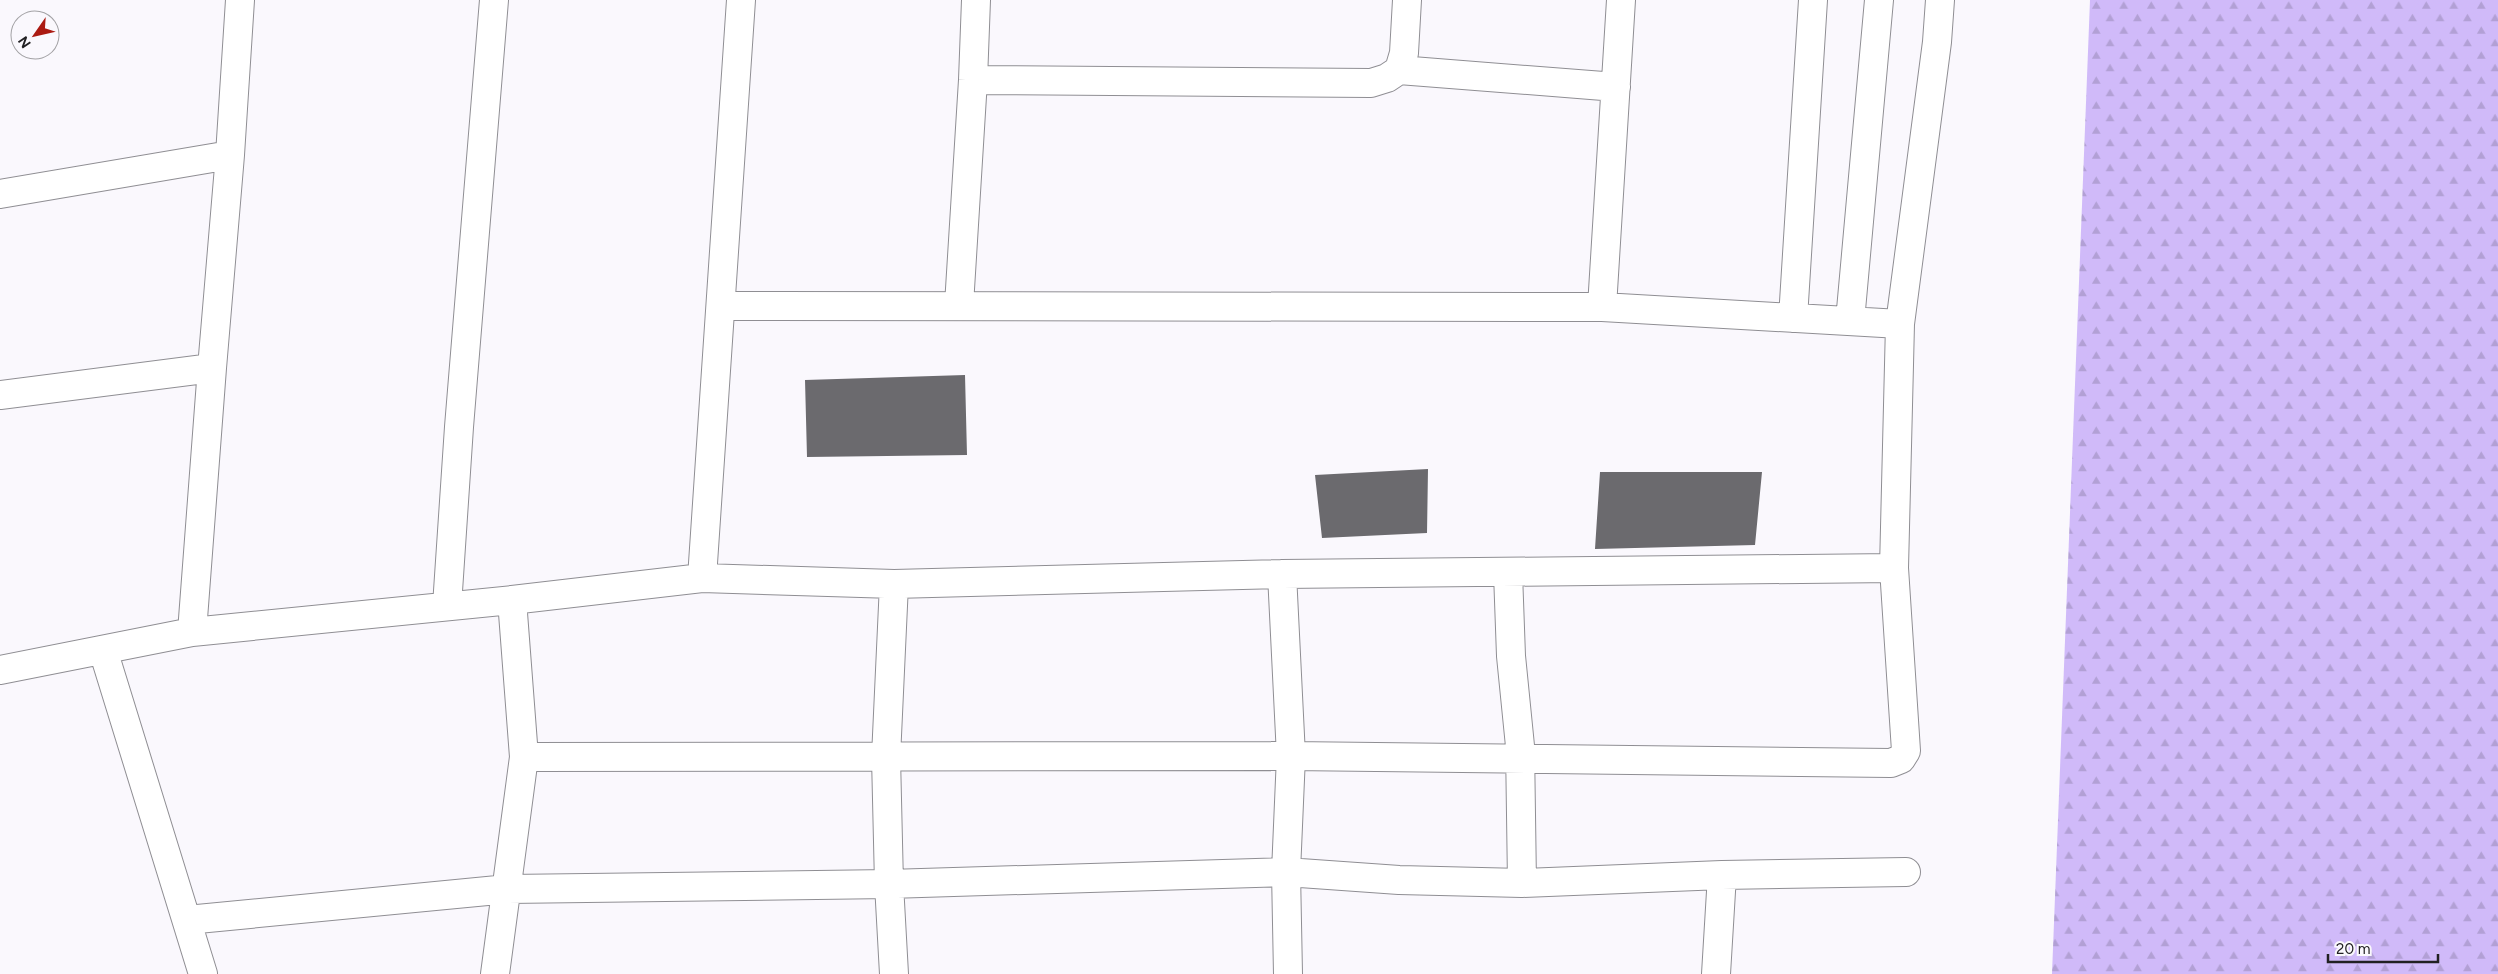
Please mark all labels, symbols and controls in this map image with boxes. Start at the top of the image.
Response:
north arrow [10,10,60,60]
text: N [15,33,35,51]
scale bar [2328,932,2438,964]
text: 20 m [2336,940,2370,958]

